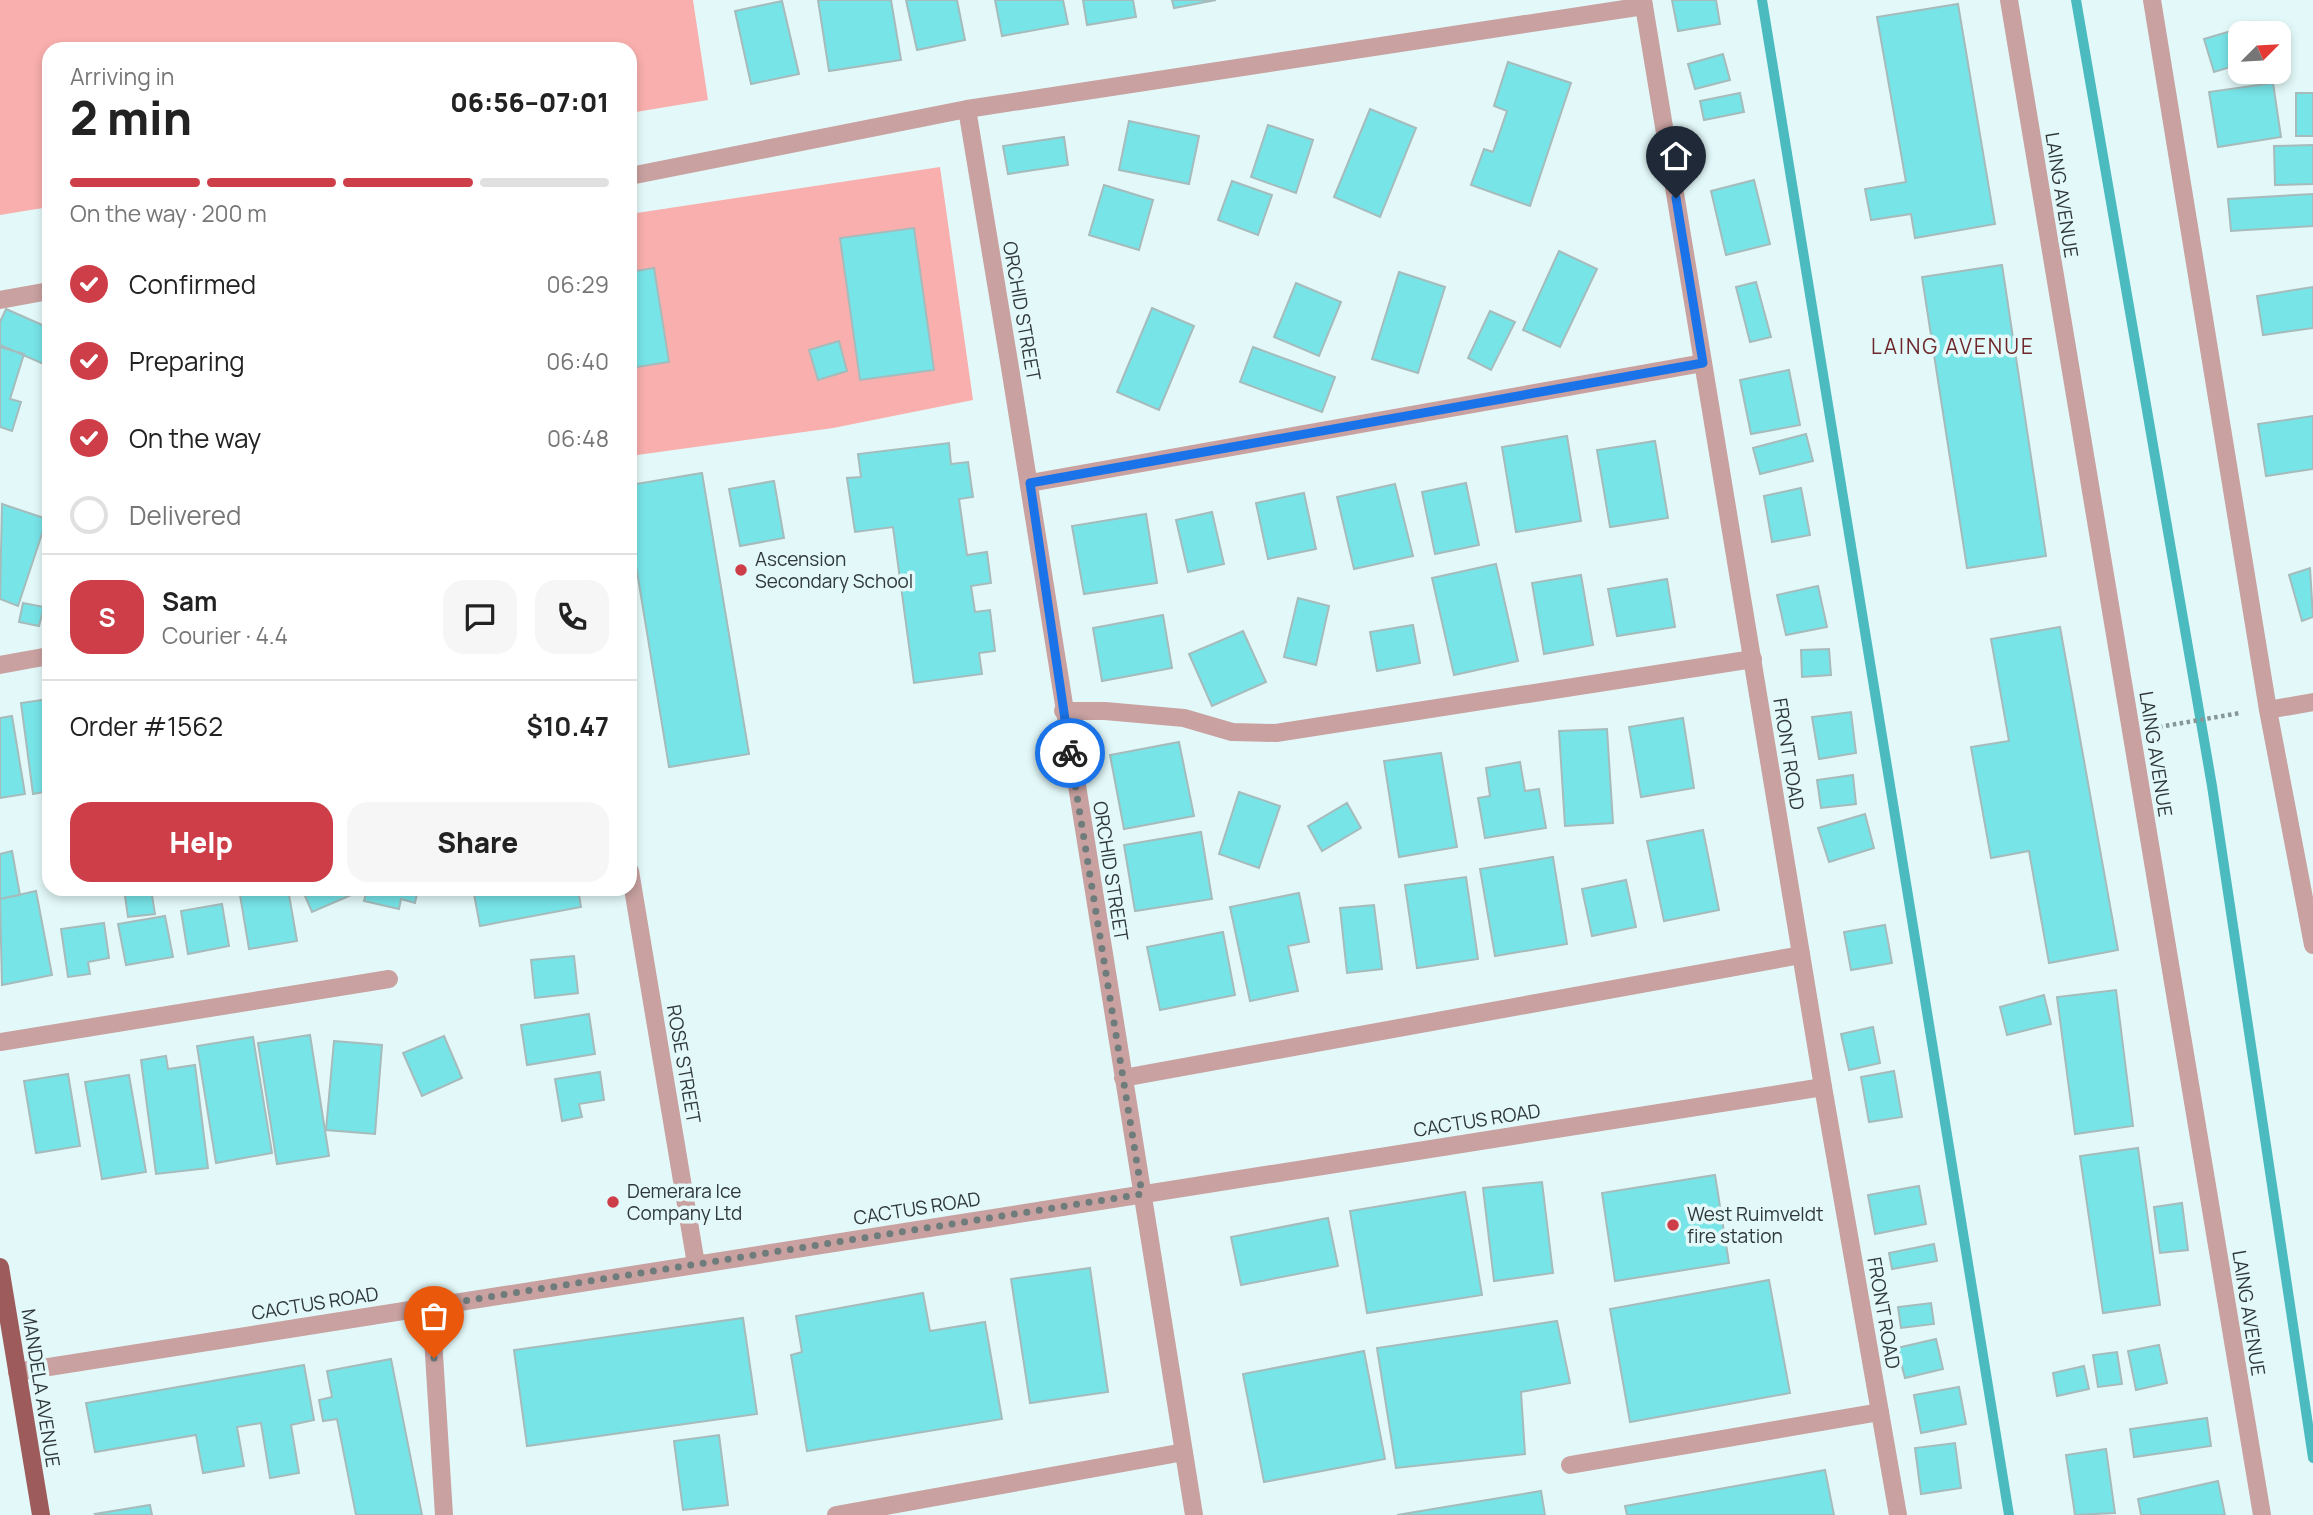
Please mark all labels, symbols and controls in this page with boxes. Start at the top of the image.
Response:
north arrow [2228,21,2291,84]
map controls [2228,21,2291,84]
text: Arriving in [70,60,175,92]
text: 06:56–07:01 [450,84,609,120]
text: 2 min [70,86,192,149]
pin [1646,126,1706,198]
street label: LAING AVENUE [2039,130,2085,260]
icon: home [1657,137,1695,175]
text: On the way · 200 m [70,197,267,229]
street label: ORCHID STREET [997,239,1047,383]
icon: check [70,265,108,303]
text: Confirmed [129,266,256,302]
text: 06:29 [546,268,609,300]
district label: LAING AVENUE [1871,332,2035,360]
icon: check [70,342,108,380]
text: Preparing [129,343,245,379]
text: 06:40 [546,345,609,377]
icon: check [70,419,108,457]
text: On the way [129,420,261,456]
text: 06:48 [547,422,609,454]
text: Delivered [129,497,241,533]
place label: Ascension Secondary School [755,546,913,594]
marker: Ascension Secondary School [733,562,749,578]
button: chat [443,580,517,654]
button: phone [535,580,609,654]
text: Sam [162,583,217,619]
text: S [98,599,116,635]
text: Courier · 4.4 [162,619,288,651]
street label: LAING AVENUE [2133,689,2179,819]
street label: FRONT ROAD [1767,696,1811,812]
text: Order #1562 [70,708,223,744]
text: $10.47 [527,708,609,744]
courier [1035,718,1105,788]
icon: bike [1051,734,1089,772]
street label: ORCHID STREET [1087,799,1135,943]
button: Help [70,802,333,882]
button: Share [347,802,609,882]
street label: ROSE STREET [661,1003,707,1126]
street label: CACTUS ROAD [1412,1097,1542,1143]
place label: Demerara Ice Company Ltd [627,1178,742,1226]
street label: CACTUS ROAD [852,1185,982,1231]
marker: Demerara Ice Company Ltd [605,1194,621,1210]
place label: West Ruimveldt fire station [1687,1201,1824,1249]
marker: West Ruimveldt fire station [1665,1217,1681,1233]
street label: LAING AVENUE [2226,1248,2272,1378]
street label: FRONT ROAD [1861,1255,1907,1371]
street label: CACTUS ROAD [250,1280,380,1326]
pin [404,1286,464,1358]
icon: bag [415,1297,453,1335]
street label: MANDELA AVENUE [16,1307,66,1469]

